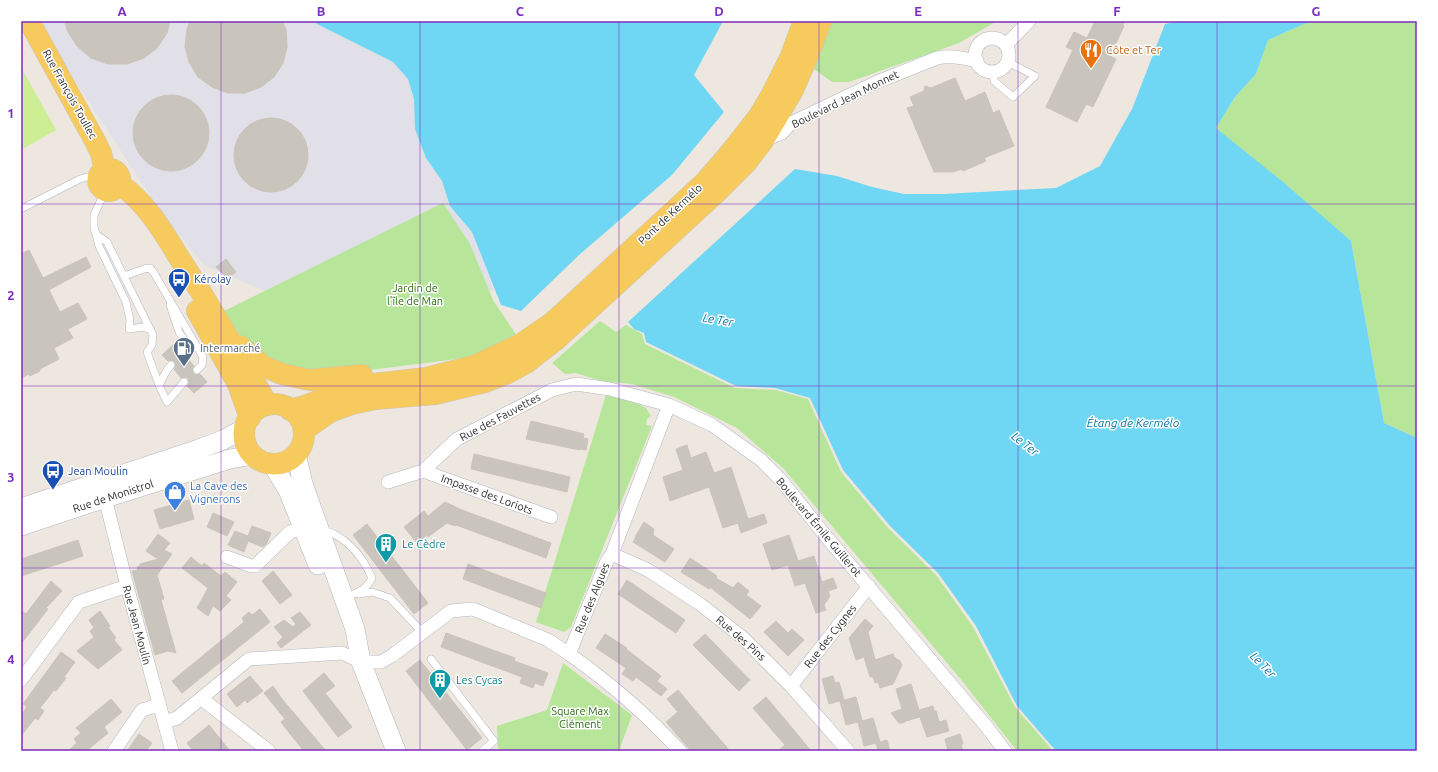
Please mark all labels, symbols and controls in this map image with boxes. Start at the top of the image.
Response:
text: A [117,4,127,18]
text: B [317,4,326,18]
text: C [516,4,525,18]
text: D [714,4,724,18]
text: E [914,4,922,18]
text: F [1113,4,1121,18]
text: G [1312,4,1321,18]
restaurant icon: Côte et Ter [1078,37,1104,70]
place label: Côte et Ter [1106,44,1162,56]
street label: Rue François Toullec [40,47,100,141]
street label: Boulevard Jean Monnet [789,68,901,130]
text: 1 [7,106,15,120]
street label: Pont de Kermélo [636,181,704,247]
bus stop icon: Kérolay [166,266,192,299]
place label: Kérolay [194,273,232,285]
park label: Jardin de l'île de Man [387,282,443,307]
text: 2 [7,288,15,302]
water label: Le Ter [702,311,735,328]
fuel station icon: Intermarché [171,335,197,368]
place label: Intermarché [200,342,260,354]
street label: Rue des Fauvettes [458,391,543,443]
water label: Étang de Kermélo [1087,416,1180,429]
water label: Le Ter [1009,429,1042,458]
bus stop icon: Jean Moulin [40,458,66,491]
place label: Jean Moulin [68,465,128,477]
text: 3 [7,470,15,484]
street label: Impasse des Loriots [439,472,535,516]
street label: Boulevard Émile Guillerot [774,474,865,579]
street label: Rue de Monistrol [71,477,155,515]
shop icon: La Cave des Vignerons [162,479,188,512]
place label: La Cave des Vignerons [190,480,248,505]
building icon: Le Cèdre [373,531,399,564]
place label: Le Cèdre [402,538,446,550]
street label: Rue des Algues [572,561,612,635]
street label: Rue Jean Moulin [121,584,153,666]
street label: Rue des Cygnes [802,602,859,670]
street label: Rue des Pins [714,613,768,663]
water label: Le Ter [1248,649,1279,680]
text: 4 [7,652,15,666]
building icon: Les Cycas [427,667,453,700]
place label: Les Cycas [456,674,503,686]
park label: Square Max Clément [551,705,609,730]

